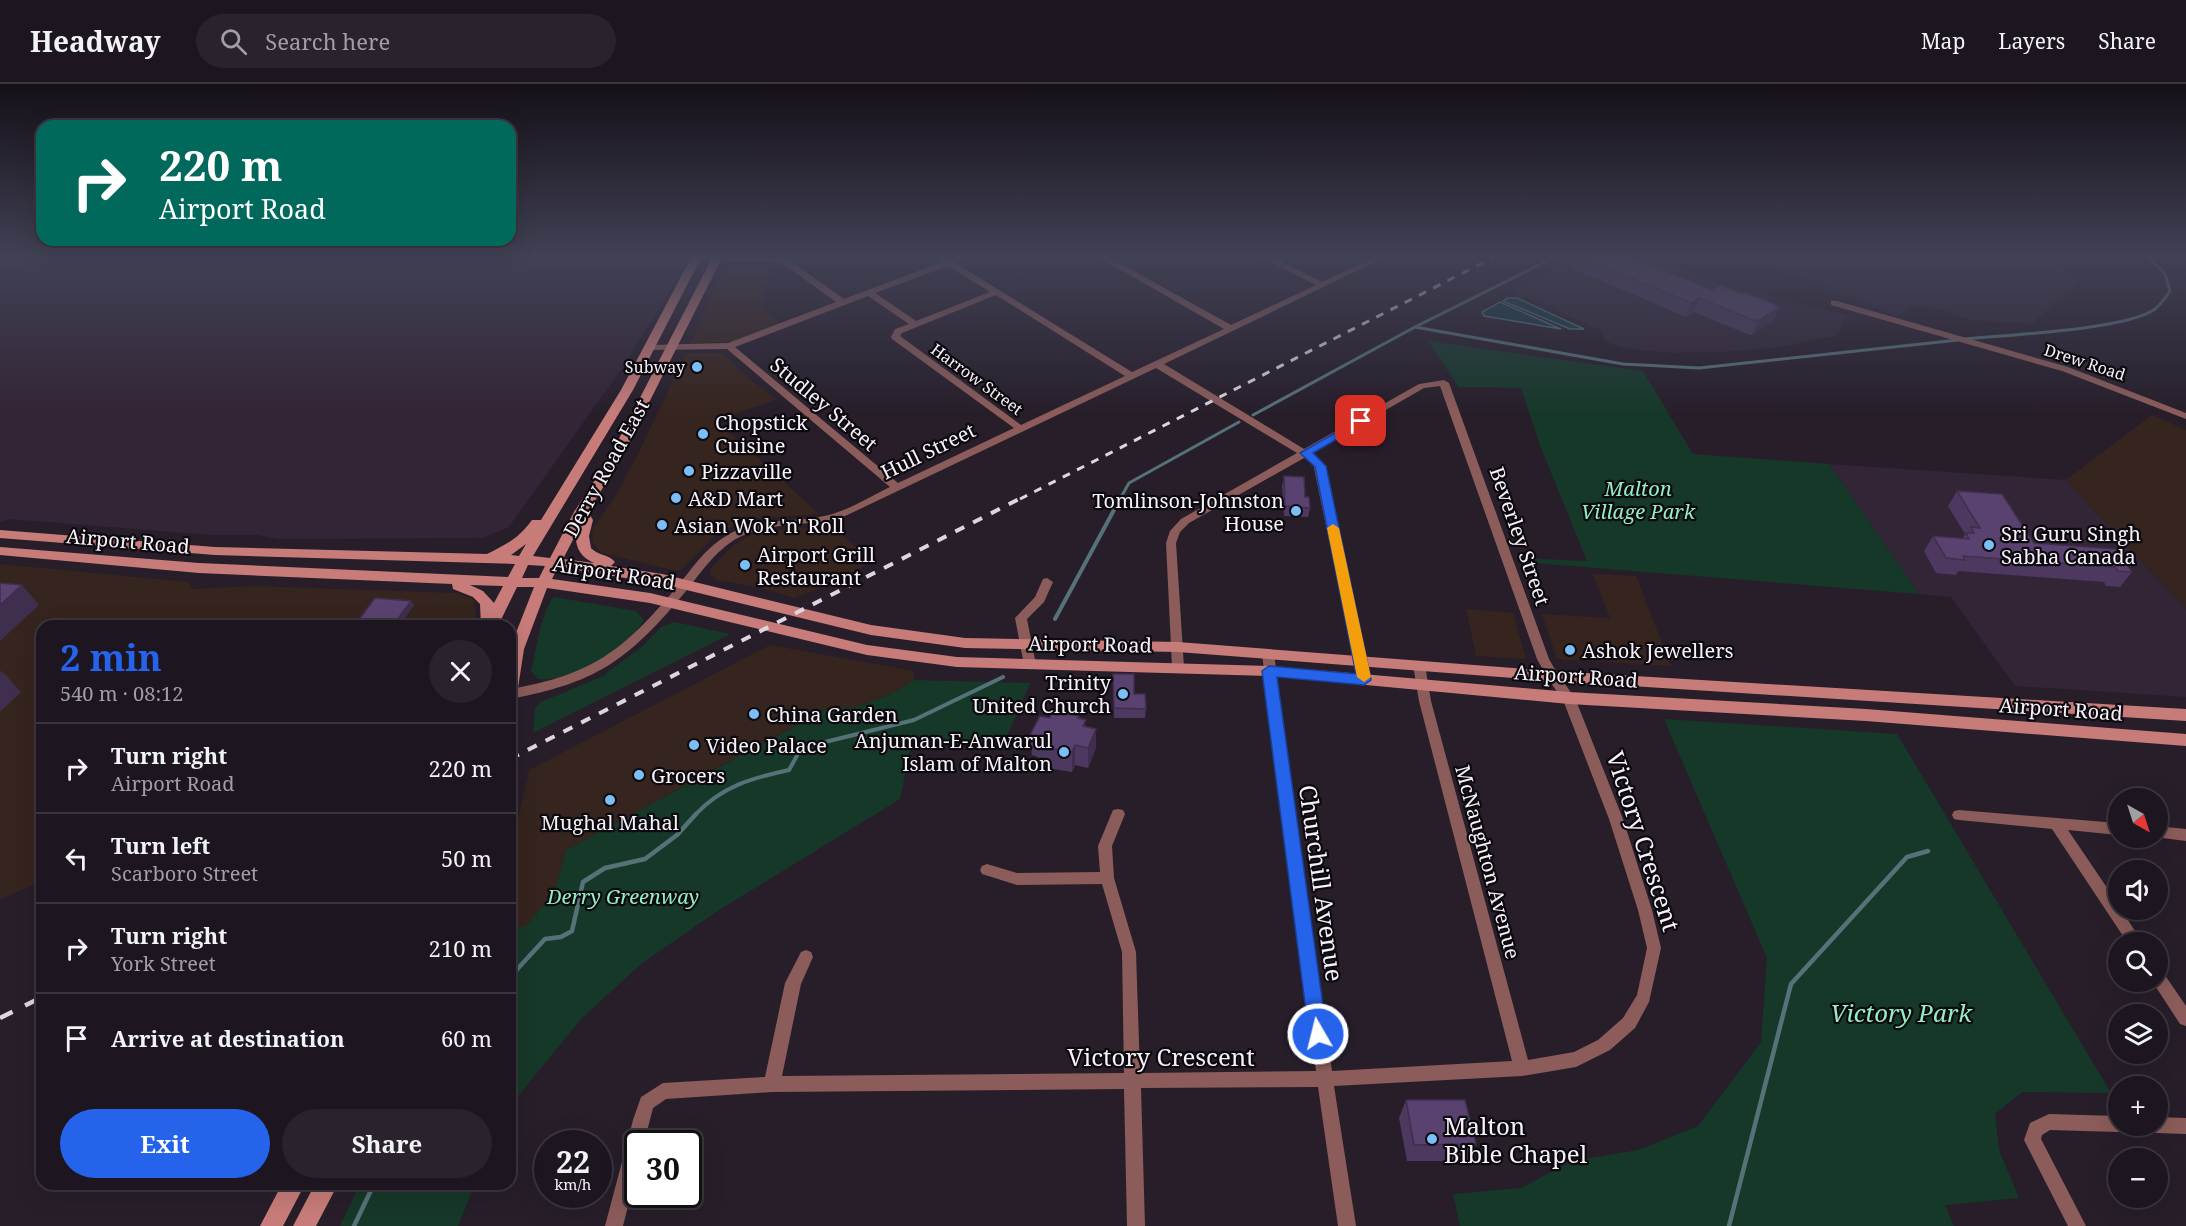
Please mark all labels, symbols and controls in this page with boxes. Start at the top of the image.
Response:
search box [196,14,616,68]
text: Headway [30,22,160,60]
icon: search [217,25,250,58]
text: Search here [265,26,390,56]
text: Map [1921,27,1965,55]
text: Layers [1998,27,2065,55]
text: Share [2098,27,2156,55]
text: 220 m [159,136,283,193]
icon: right [60,144,138,222]
text: Airport Road [159,190,326,227]
street label: Harrow Street [927,338,1028,420]
street label: Drew Road [2042,339,2129,386]
street label: Studley Street [765,351,883,457]
place label: Subway [625,356,686,378]
marker: Subway [690,360,704,374]
street label: Derry Road East [557,394,655,542]
pin [1335,395,1386,446]
icon: arrive [1344,404,1377,437]
place label: Chopstick Cuisine [715,409,808,459]
street label: Hull Street [876,417,980,485]
marker: Chopstick Cuisine [696,427,710,441]
place label: Pizzaville [701,458,792,485]
street label: Beverley Street [1484,463,1556,609]
marker: Pizzaville [682,464,696,478]
park label: Malton Village Park [1581,475,1696,525]
place label: A&D Mart [688,485,783,512]
place label: Tomlinson-Johnston House [1092,487,1284,537]
marker: A&D Mart [669,491,683,505]
marker: Tomlinson-Johnston House [1289,504,1303,518]
place label: Asian Wok 'n' Roll [674,512,844,539]
marker: Asian Wok 'n' Roll [655,518,669,532]
place label: Sri Guru Singh Sabha Canada [2001,520,2141,570]
street label: Airport Road [65,522,191,560]
marker: Sri Guru Singh Sabha Canada [1982,538,1996,552]
place label: Airport Grill Restaurant [757,541,875,591]
street label: Airport Road [551,550,677,596]
marker: Airport Grill Restaurant [738,558,752,572]
street label: Airport Road [1028,629,1152,659]
text: 2 min [60,633,162,682]
place label: Ashok Jewellers [1582,637,1734,664]
button: close [429,640,492,703]
marker: Ashok Jewellers [1563,643,1577,657]
street label: Airport Road [1513,658,1639,694]
place label: Trinity United Church [973,669,1112,719]
text: 540 m · 08:12 [60,680,183,707]
marker: Trinity United Church [1116,687,1130,701]
street label: Airport Road [1998,691,2124,727]
place label: China Garden [766,701,898,728]
marker: China Garden [747,707,761,721]
place label: Anjuman-E-Anwarul Islam of Malton [855,727,1052,777]
place label: Video Palace [706,732,827,759]
marker: Video Palace [687,738,701,752]
text: Turn right [111,740,227,770]
marker: Anjuman-E-Anwarul Islam of Malton [1057,745,1071,759]
street label: Victory Crescent [1599,747,1689,935]
icon: right [60,752,93,785]
text: 220 m [429,753,492,783]
place label: Grocers [651,762,725,789]
street label: McNaughton Avenue [1449,762,1527,962]
marker: Grocers [632,768,646,782]
text: Airport Road [111,770,235,797]
street label: Churchill Avenue [1292,783,1352,983]
north arrow [2108,788,2168,848]
map controls [2108,788,2168,1208]
marker: Mughal Mahal [603,793,617,807]
place label: Mughal Mahal [541,809,679,836]
text: Turn left [111,830,210,860]
icon: left [60,842,93,875]
text: 50 m [441,843,492,873]
text: Scarboro Street [111,860,258,887]
button: sound [2108,860,2168,920]
park label: Derry Greenway [546,883,699,910]
text: Turn right [111,920,227,950]
icon: right [60,932,93,965]
button: search [2108,932,2168,992]
text: 210 m [429,933,492,963]
text: York Street [111,950,216,977]
park label: Victory Park [1830,996,1973,1029]
position arrow [1286,1002,1350,1066]
button: layers [2108,1004,2168,1064]
icon: arrive [60,1022,93,1055]
text: Arrive at destination [111,1023,345,1053]
text: 60 m [441,1023,492,1053]
street label: Victory Crescent [1067,1040,1255,1073]
button: + [2108,1076,2168,1136]
button: Exit [60,1109,270,1178]
button: Share [282,1109,492,1178]
place label: Malton Bible Chapel [1444,1109,1588,1170]
speed limit sign: 30 [624,1130,702,1208]
marker: Malton Bible Chapel [1425,1132,1439,1146]
text: 22 [556,1141,590,1182]
button: − [2108,1148,2168,1208]
text: km/h [555,1174,591,1194]

